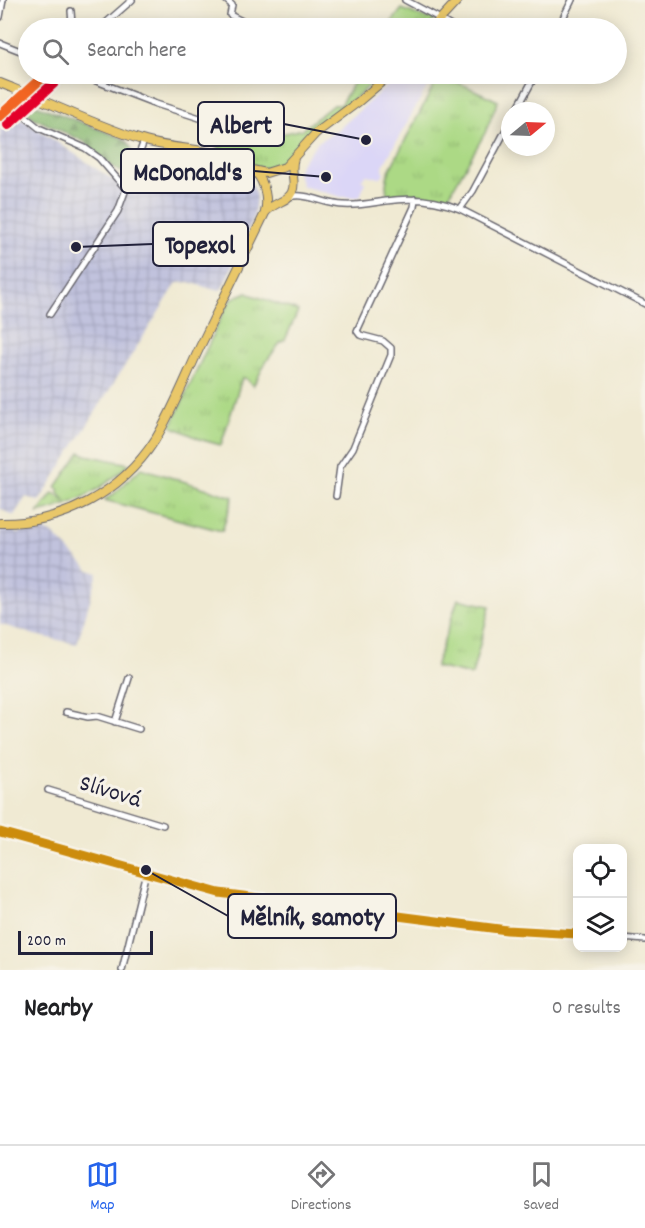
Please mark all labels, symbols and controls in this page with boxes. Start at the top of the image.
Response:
search box [18,18,627,84]
icon: search [39,35,72,68]
text: Search here [87,36,186,67]
callout: Albert [198,102,284,146]
north arrow [501,102,555,156]
text: Albert [210,109,273,146]
callout: McDonald's [121,149,254,193]
text: McDonald's [133,156,243,193]
callout: Topexol [153,222,248,266]
text: Topexol [165,229,236,266]
street label: Slívová [75,767,145,818]
map controls [573,844,627,952]
button: locate [573,844,627,898]
callout: Mělník, samoty [228,894,396,938]
button: layers [573,898,627,952]
text: Mělník, samoty [240,901,385,938]
scale bar [18,928,153,956]
text: 200 m [27,930,66,953]
text: Nearby [24,991,92,1028]
text: 0 results [552,995,621,1023]
tab: Map [86,1158,119,1217]
tab: Directions [291,1158,351,1217]
tab: Saved [523,1158,559,1217]

